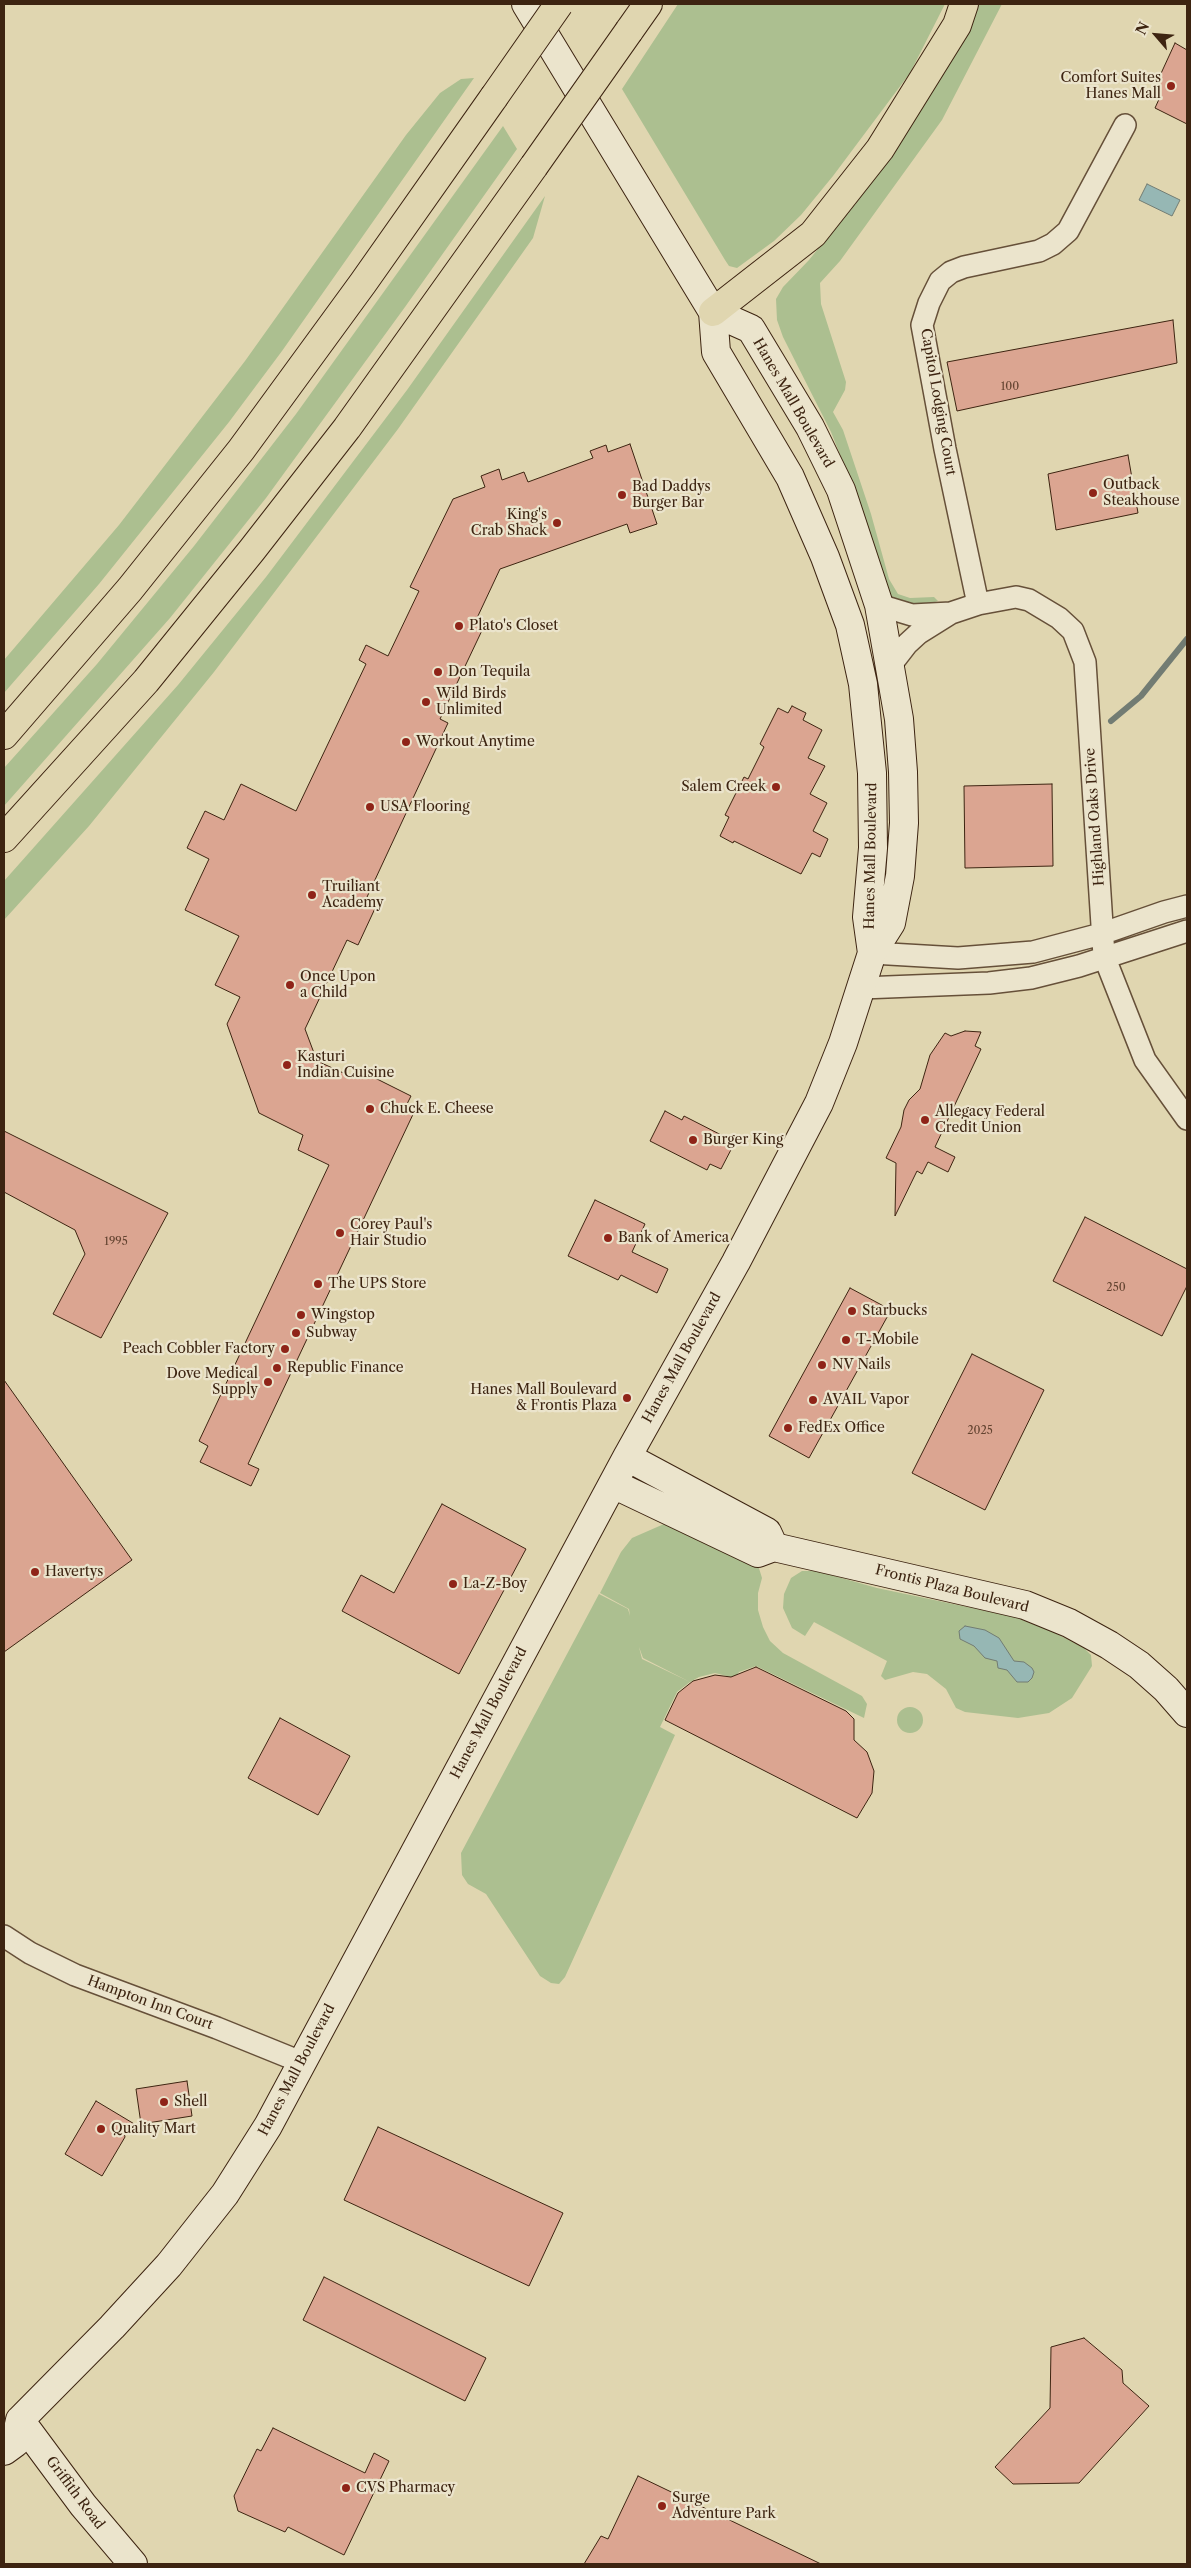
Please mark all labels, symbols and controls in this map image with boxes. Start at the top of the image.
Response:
north arrow [1131,10,1181,60]
text: N [1132,19,1153,38]
place label: Comfort Suites Hanes Mall [1060,70,1161,102]
marker: Comfort Suites Hanes Mall [1165,80,1177,92]
street label: Capitol Lodging Court [917,327,959,477]
street label: Hanes Mall Boulevard [749,335,837,471]
house number: 100 [1001,380,1019,394]
place label: Outback Steakhouse [1103,477,1180,510]
place label: Bad Daddys Burger Bar [632,479,711,512]
marker: Outback Steakhouse [1087,487,1099,499]
marker: Bad Daddys Burger Bar [616,489,628,501]
place label: King's Crab Shack [471,507,547,540]
marker: King's Crab Shack [551,517,563,529]
place label: Plato's Closet [469,618,558,634]
marker: Plato's Closet [453,620,465,632]
place label: Don Tequila [448,664,530,680]
marker: Don Tequila [432,666,444,678]
place label: Wild Birds Unlimited [436,686,506,719]
marker: Wild Birds Unlimited [420,696,432,708]
place label: Workout Anytime [416,734,535,750]
marker: Workout Anytime [400,736,412,748]
street label: Highland Oaks Drive [1082,747,1108,887]
place label: Salem Creek [681,779,766,795]
marker: Salem Creek [770,781,782,793]
street label: Hanes Mall Boulevard [861,783,881,929]
place label: USA Flooring [380,799,470,815]
marker: USA Flooring [364,801,376,813]
place label: Truiliant Academy [322,879,384,912]
marker: Truiliant Academy [306,889,318,901]
place label: Once Upon a Child [300,969,376,1002]
marker: Once Upon a Child [284,979,296,991]
place label: Kasturi Indian Cuisine [297,1049,394,1082]
marker: Kasturi Indian Cuisine [281,1059,293,1071]
place label: Chuck E. Cheese [380,1101,494,1117]
marker: Chuck E. Cheese [364,1103,376,1115]
place label: Allegacy Federal Credit Union [935,1104,1045,1136]
marker: Allegacy Federal Credit Union [919,1114,931,1126]
place label: Burger King [703,1132,783,1148]
marker: Burger King [687,1134,699,1146]
place label: Corey Paul's Hair Studio [350,1217,432,1250]
marker: Corey Paul's Hair Studio [334,1227,346,1239]
place label: Bank of America [618,1230,729,1246]
marker: Bank of America [602,1232,614,1244]
house number: 1995 [104,1235,128,1249]
place label: The UPS Store [328,1276,426,1292]
marker: The UPS Store [312,1278,324,1290]
house number: 250 [1106,1281,1126,1295]
street label: Hanes Mall Boulevard [639,1290,725,1426]
place label: Starbucks [862,1303,927,1319]
marker: Starbucks [846,1305,858,1317]
place label: Wingstop [311,1307,375,1323]
marker: Wingstop [295,1309,307,1321]
place label: Subway [306,1325,357,1341]
marker: Subway [290,1327,302,1339]
place label: T-Mobile [856,1332,919,1348]
marker: T-Mobile [840,1334,852,1346]
place label: Peach Cobbler Factory [123,1341,275,1357]
marker: Peach Cobbler Factory [279,1343,291,1355]
place label: NV Nails [832,1357,890,1373]
marker: NV Nails [816,1359,828,1371]
place label: Republic Finance [287,1360,404,1376]
marker: Republic Finance [271,1362,283,1374]
place label: Dove Medical Supply [166,1366,258,1398]
marker: Dove Medical Supply [262,1376,274,1388]
place label: Hanes Mall Boulevard & Frontis Plaza [470,1382,617,1414]
marker: Hanes Mall Boulevard & Frontis Plaza [621,1392,633,1404]
place label: AVAIL Vapor [823,1392,909,1408]
marker: AVAIL Vapor [807,1394,819,1406]
place label: FedEx Office [798,1420,885,1436]
marker: FedEx Office [782,1422,794,1434]
house number: 2025 [967,1424,993,1438]
street label: Frontis Plaza Boulevard [873,1562,1031,1616]
place label: Havertys [45,1564,103,1580]
marker: Havertys [29,1566,41,1578]
place label: La-Z-Boy [463,1576,527,1592]
marker: La-Z-Boy [447,1578,459,1590]
street label: Hanes Mall Boulevard [447,1644,531,1782]
street label: Hampton Inn Court [85,1972,215,2034]
street label: Hanes Mall Boulevard [255,2001,339,2139]
place label: Shell [174,2094,207,2110]
marker: Shell [158,2096,170,2108]
place label: Quality Mart [111,2121,196,2137]
marker: Quality Mart [95,2123,107,2135]
street label: Griffith Road [42,2453,108,2533]
place label: CVS Pharmacy [356,2480,455,2496]
marker: CVS Pharmacy [340,2482,352,2494]
place label: Surge Adventure Park [672,2490,776,2522]
marker: Surge Adventure Park [656,2500,668,2512]

